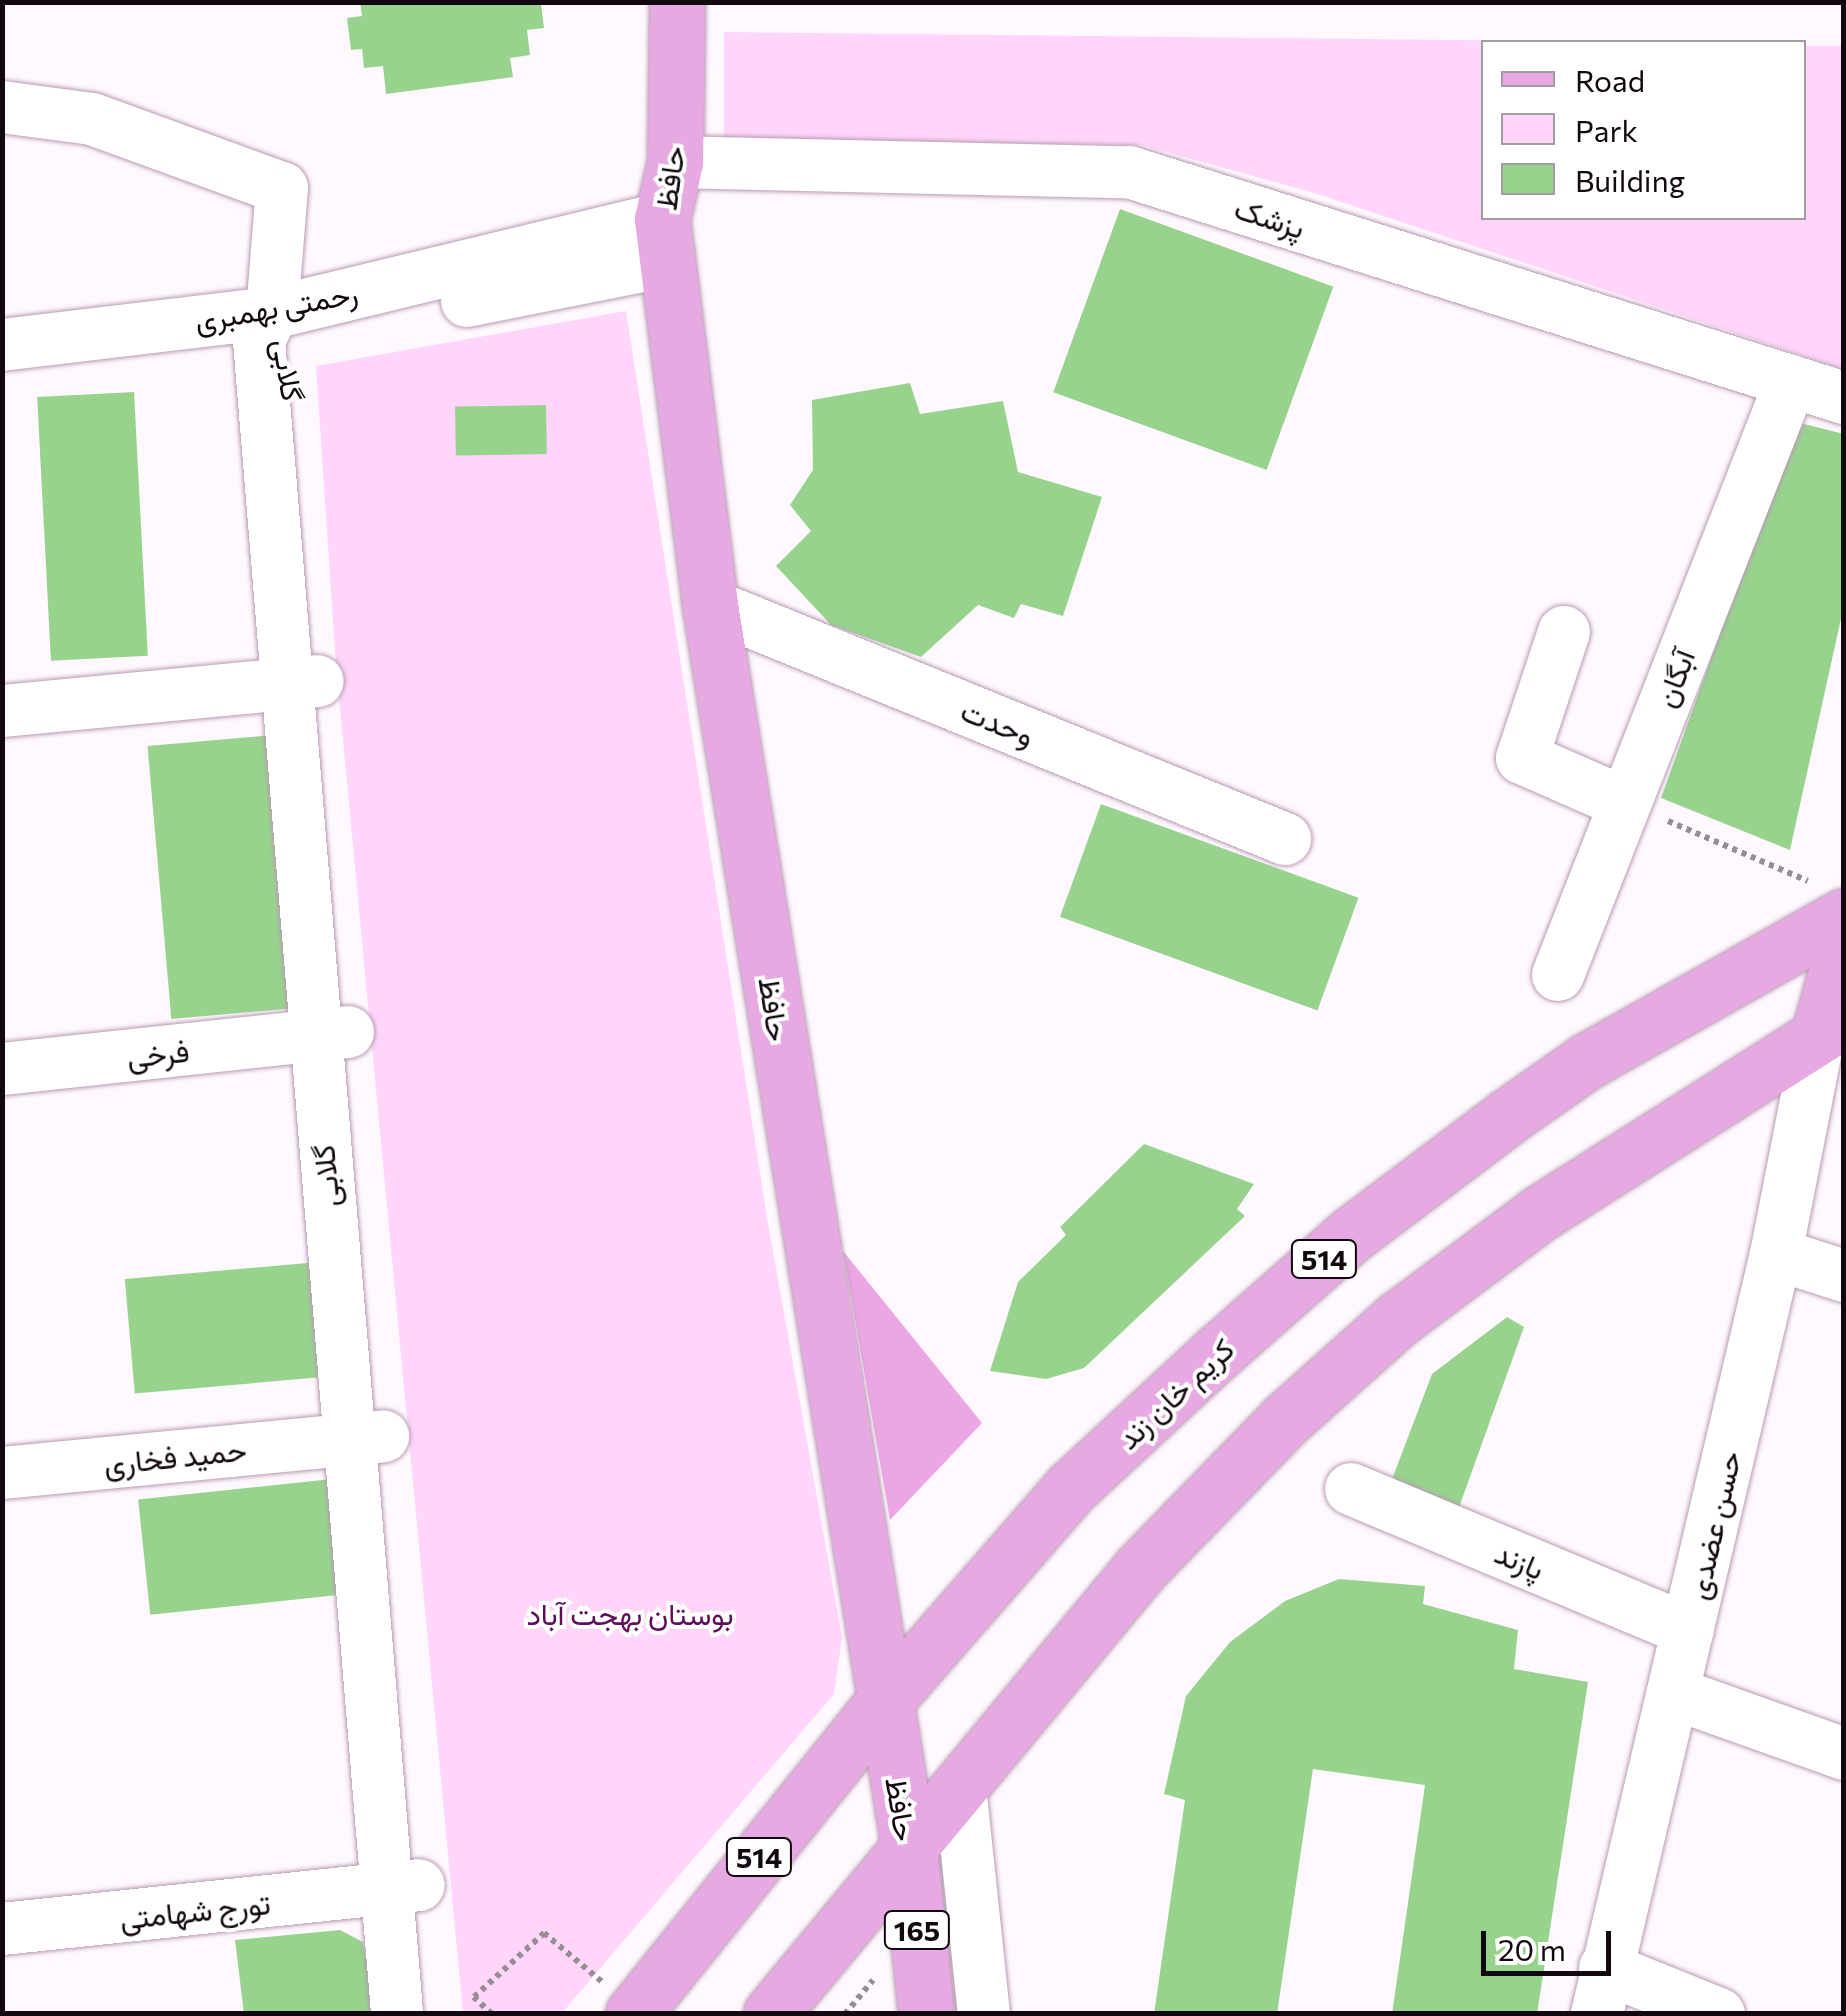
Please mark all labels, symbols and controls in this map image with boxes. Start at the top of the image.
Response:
legend [1481,40,1806,220]
text: Road [1575,61,1645,98]
text: Park [1575,111,1638,148]
street label: حافظ [647,144,691,212]
text: Building [1575,161,1685,198]
street label: پزشک [1230,189,1310,245]
street label: رحمتی بهمبری [191,274,361,338]
street label: گلابی [266,336,312,404]
street label: آبگان [1647,644,1701,712]
street label: وحدت [956,691,1040,753]
street label: حافظ [752,974,798,1044]
street label: فرخی [125,1032,191,1074]
street label: گلابی [304,1143,346,1209]
road number: 514 [1289,1236,1359,1282]
street label: کریم خان زند [1109,1330,1241,1456]
street label: حمید فخاری [102,1431,248,1481]
street label: حسن عضدی [1678,1447,1748,1603]
street label: پازند [1490,1534,1550,1586]
park label: بوستان بهجت آباد [526,1595,734,1631]
street label: حافظ [879,1774,925,1844]
road number: 514 [724,1834,794,1880]
street label: تورج شهامتی [118,1884,272,1936]
road number: 165 [882,1907,952,1953]
scale bar [1486,1911,1616,1973]
text: 20 m [1498,1930,1566,1967]

